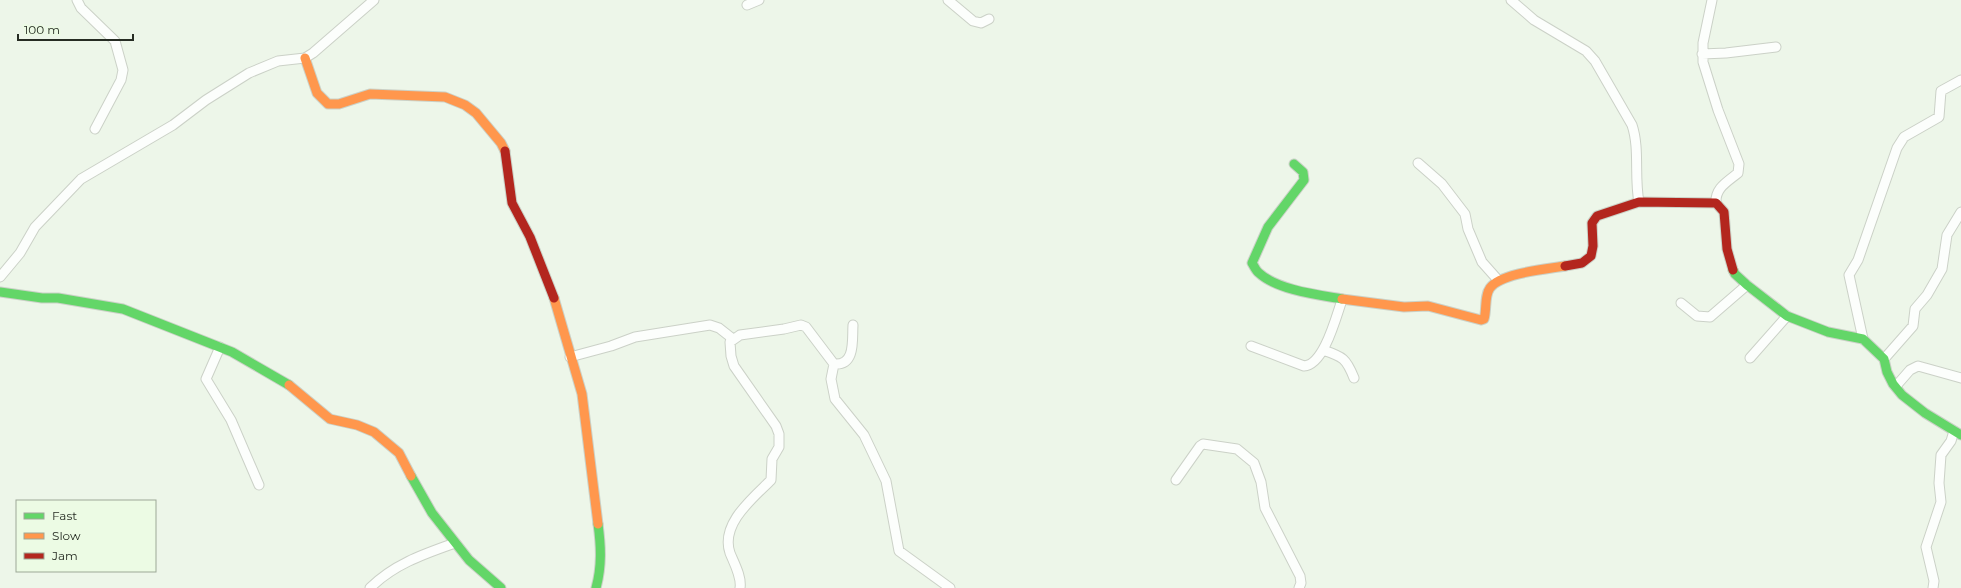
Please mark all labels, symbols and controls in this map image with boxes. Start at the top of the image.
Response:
scale bar [18,16,133,42]
text: 100 m [24,22,60,37]
legend [16,500,156,572]
text: Fast [52,508,77,523]
text: Slow [52,528,81,543]
text: Jam [51,548,78,563]

